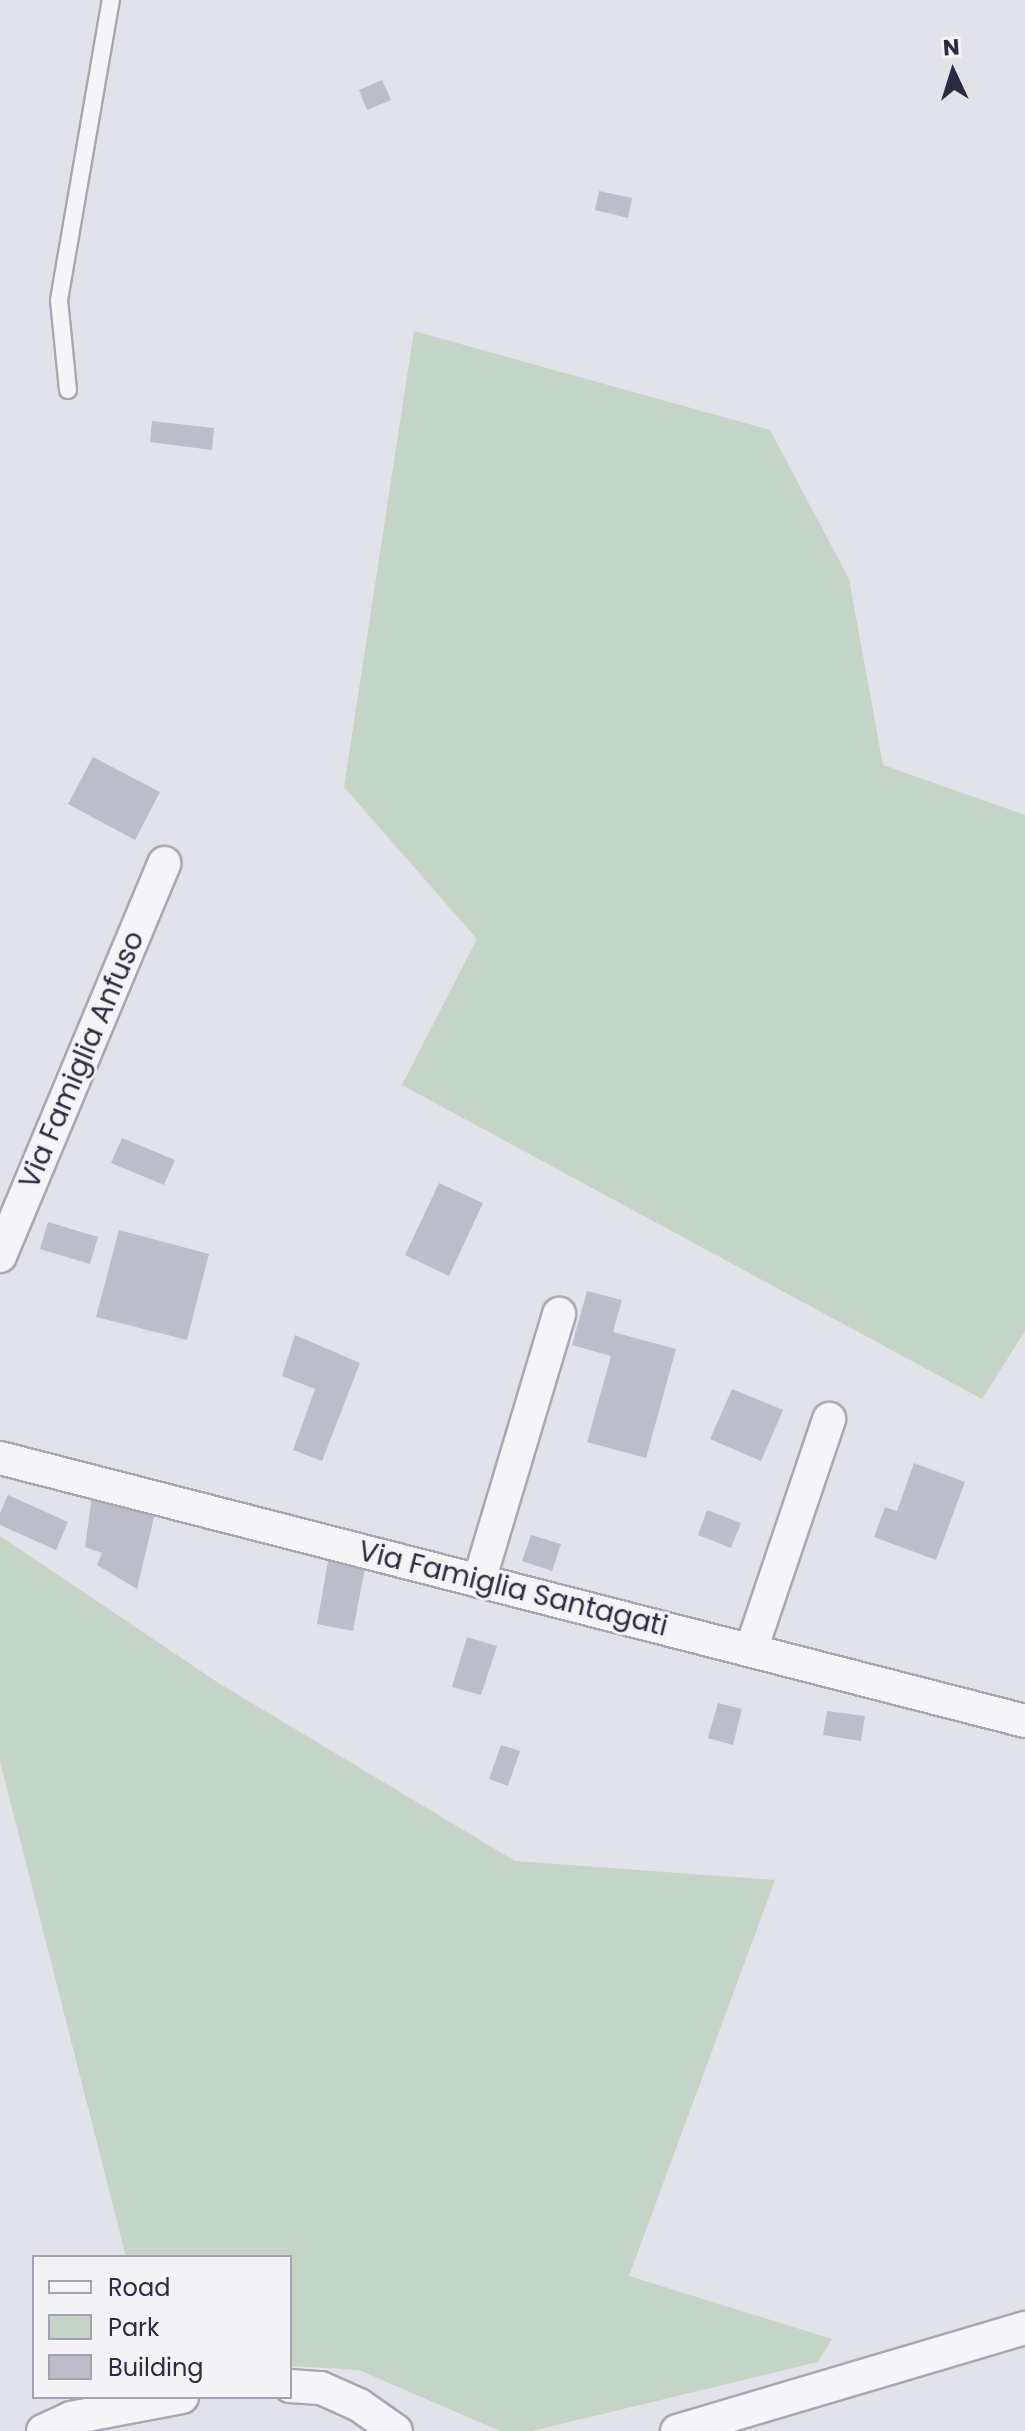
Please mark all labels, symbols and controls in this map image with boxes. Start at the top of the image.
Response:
north arrow [913,32,993,112]
text: N [942,32,961,64]
street label: Via Famiglia Anfuso [13,926,151,1194]
street label: Via Famiglia Santagati [355,1534,671,1644]
legend [32,2255,292,2399]
text: Road [108,2271,170,2304]
text: Park [108,2311,159,2344]
text: Building [108,2351,204,2384]

